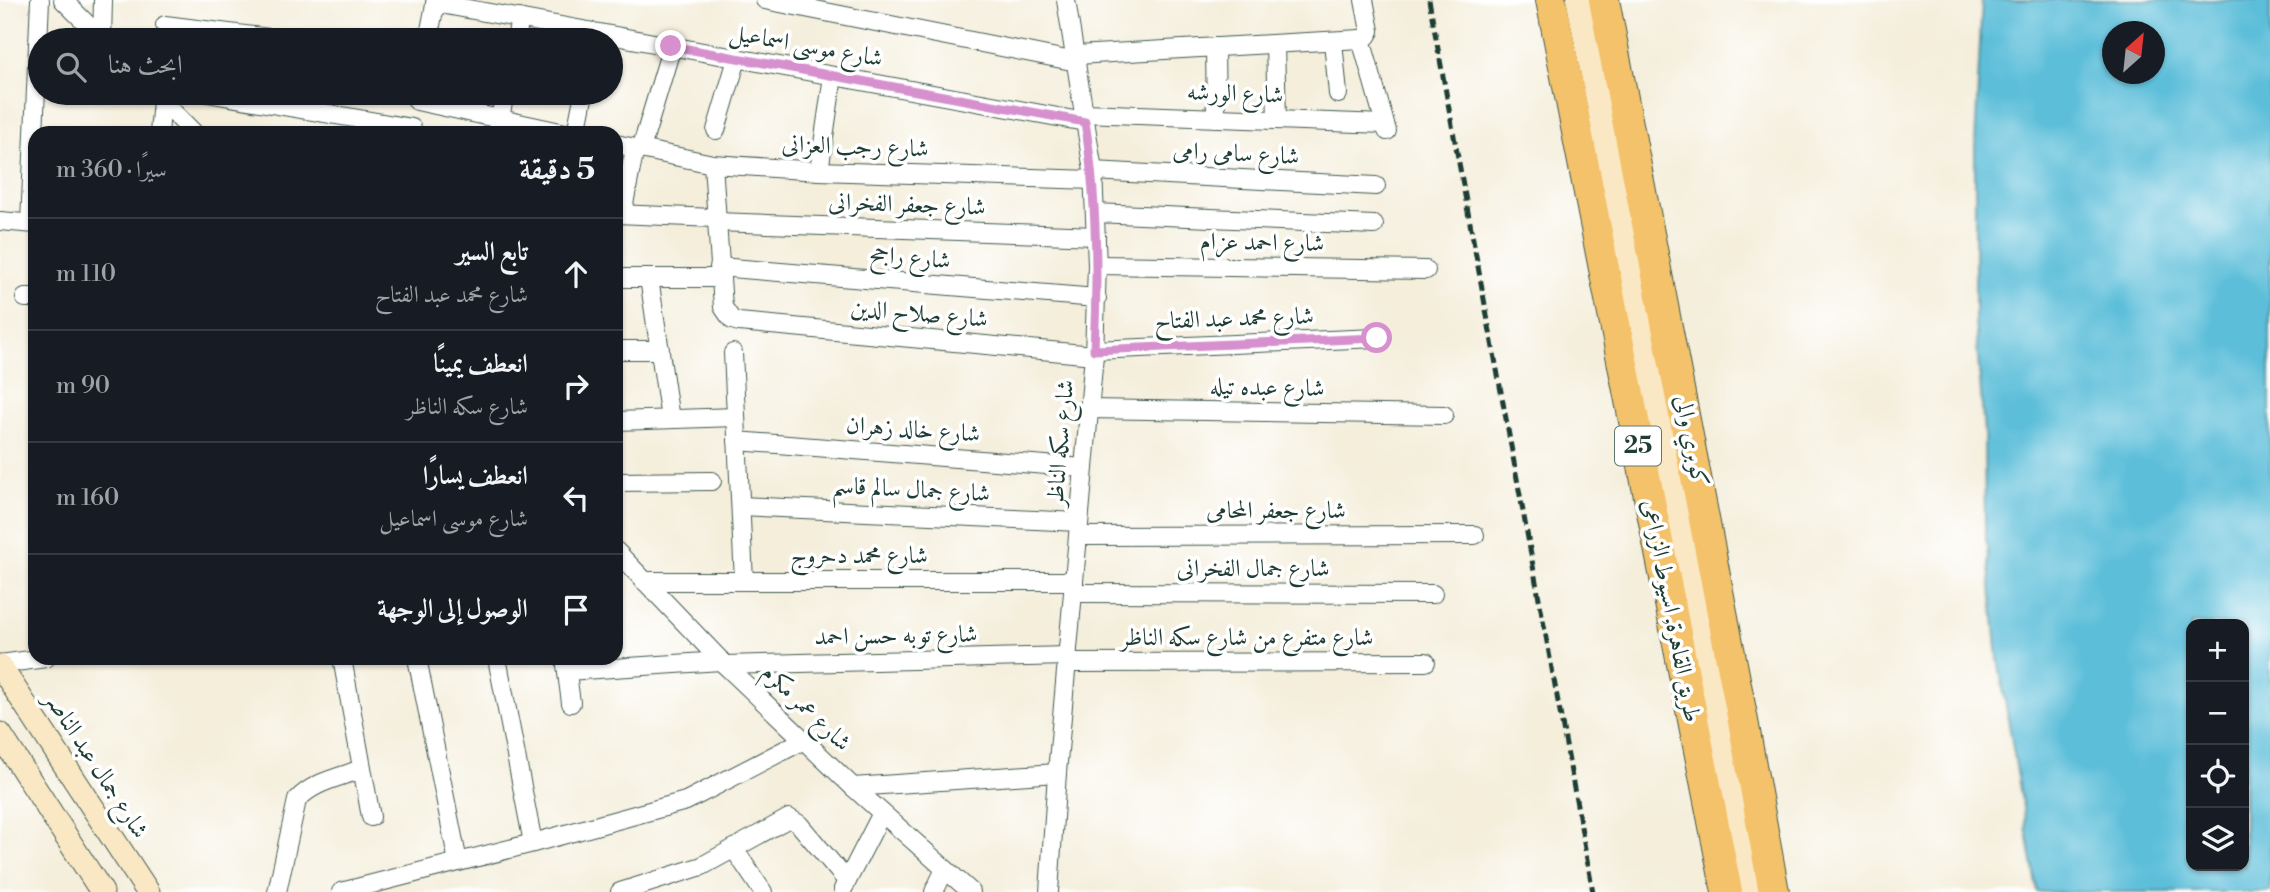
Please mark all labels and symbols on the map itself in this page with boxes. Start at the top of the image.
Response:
street label: شارع موسى اسماعيل [726,18,885,78]
north arrow [2102,21,2165,84]
route end [655,30,686,61]
street label: شارع الورشه [1186,77,1284,115]
street label: شارع رجب العزانى [781,129,929,169]
street label: شارع سامى رامى [1172,136,1300,176]
street label: شارع جعفر الفخرانى [828,187,986,227]
street label: شارع احمد عزام [1199,227,1324,264]
street label: شارع راجح [868,240,952,280]
street label: شارع صلاح الدين [849,293,989,340]
street label: شارع محمد عبد الفتاح [1154,301,1314,342]
route start [1361,322,1392,353]
street label: شارع عبده تيله [1209,372,1325,408]
street label: شارع سكه الناظر [1040,378,1085,511]
street label: كوبري والى [1664,393,1715,490]
street label: شارع خالد زهران [845,410,981,454]
road number: 25 [1615,426,1661,466]
street label: شارع جمال سالم قاسم [831,471,991,517]
street label: شارع جعفر المحامى [1206,496,1346,530]
street label: طريق القاهرة, اسيوط الزراعى [1635,497,1707,725]
street label: شارع محمد دحروج [790,541,928,576]
street label: شارع جمال الفخرانى [1176,554,1330,588]
street label: شارع توبه حسن احمد [814,620,978,656]
street label: شارع متفرع من شارع سكه الناظر [1117,623,1374,657]
street label: شارع عمر مكرم [752,658,857,762]
street label: شارع جمال عبد الناصر [32,683,155,846]

